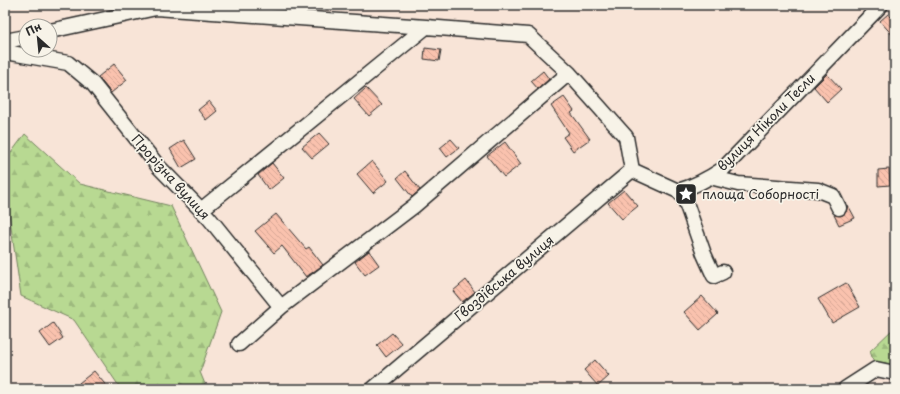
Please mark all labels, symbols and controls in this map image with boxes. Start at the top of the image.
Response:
text: Пн [22,17,44,40]
north arrow [18,18,58,58]
street label: вулиця Ніколи Тесли [712,68,819,175]
street label: Прорізна вулиця [128,130,215,224]
place icon: площа Соборності [673,181,699,207]
place label: площа Соборності [702,184,819,203]
street label: Гвоздівська вулиця [450,230,558,325]

